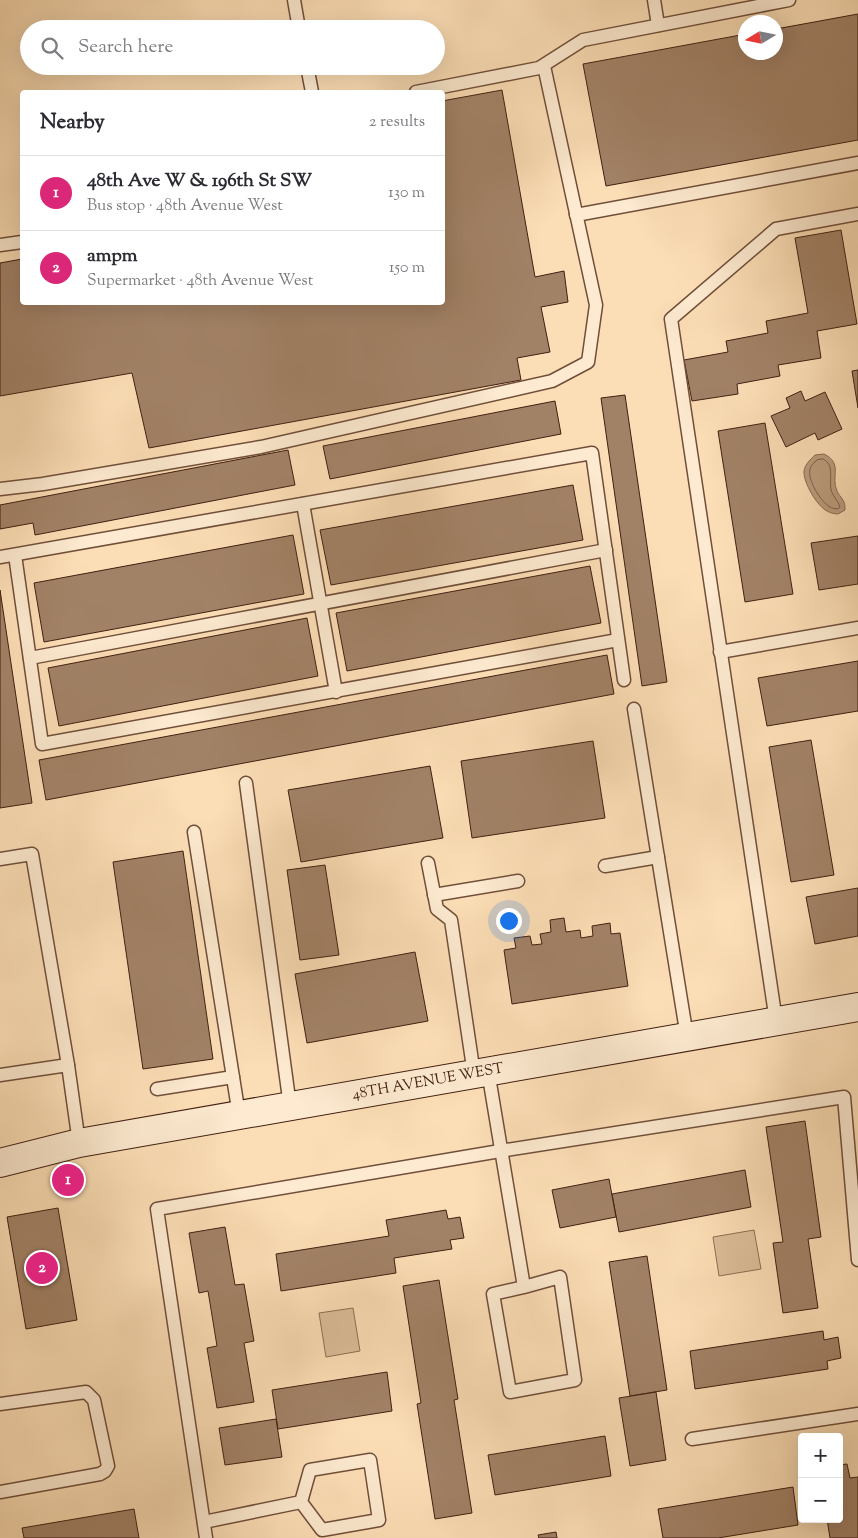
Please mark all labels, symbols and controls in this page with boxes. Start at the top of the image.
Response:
north arrow [738,15,783,60]
search box [20,20,445,75]
icon: search [38,34,66,62]
text: Search here [78,34,173,61]
text: Nearby [40,108,105,138]
text: 2 results [369,111,425,134]
text: 48th Ave W & 196th St SW [87,168,312,195]
text: 1 [53,182,59,205]
text: 130 m [388,182,425,205]
text: Bus stop · 48th Avenue West [87,195,283,218]
text: ampm [87,243,138,270]
text: 2 [52,257,60,280]
text: 150 m [389,257,425,280]
text: Supermarket · 48th Avenue West [87,270,313,293]
your location [496,908,522,934]
street label: 48TH AVENUE WEST [351,1058,506,1106]
pin: 1 [52,1161,84,1199]
pin: 2 [26,1249,58,1287]
map controls [798,1433,843,1523]
button: + [798,1433,843,1478]
button: − [798,1478,843,1523]

